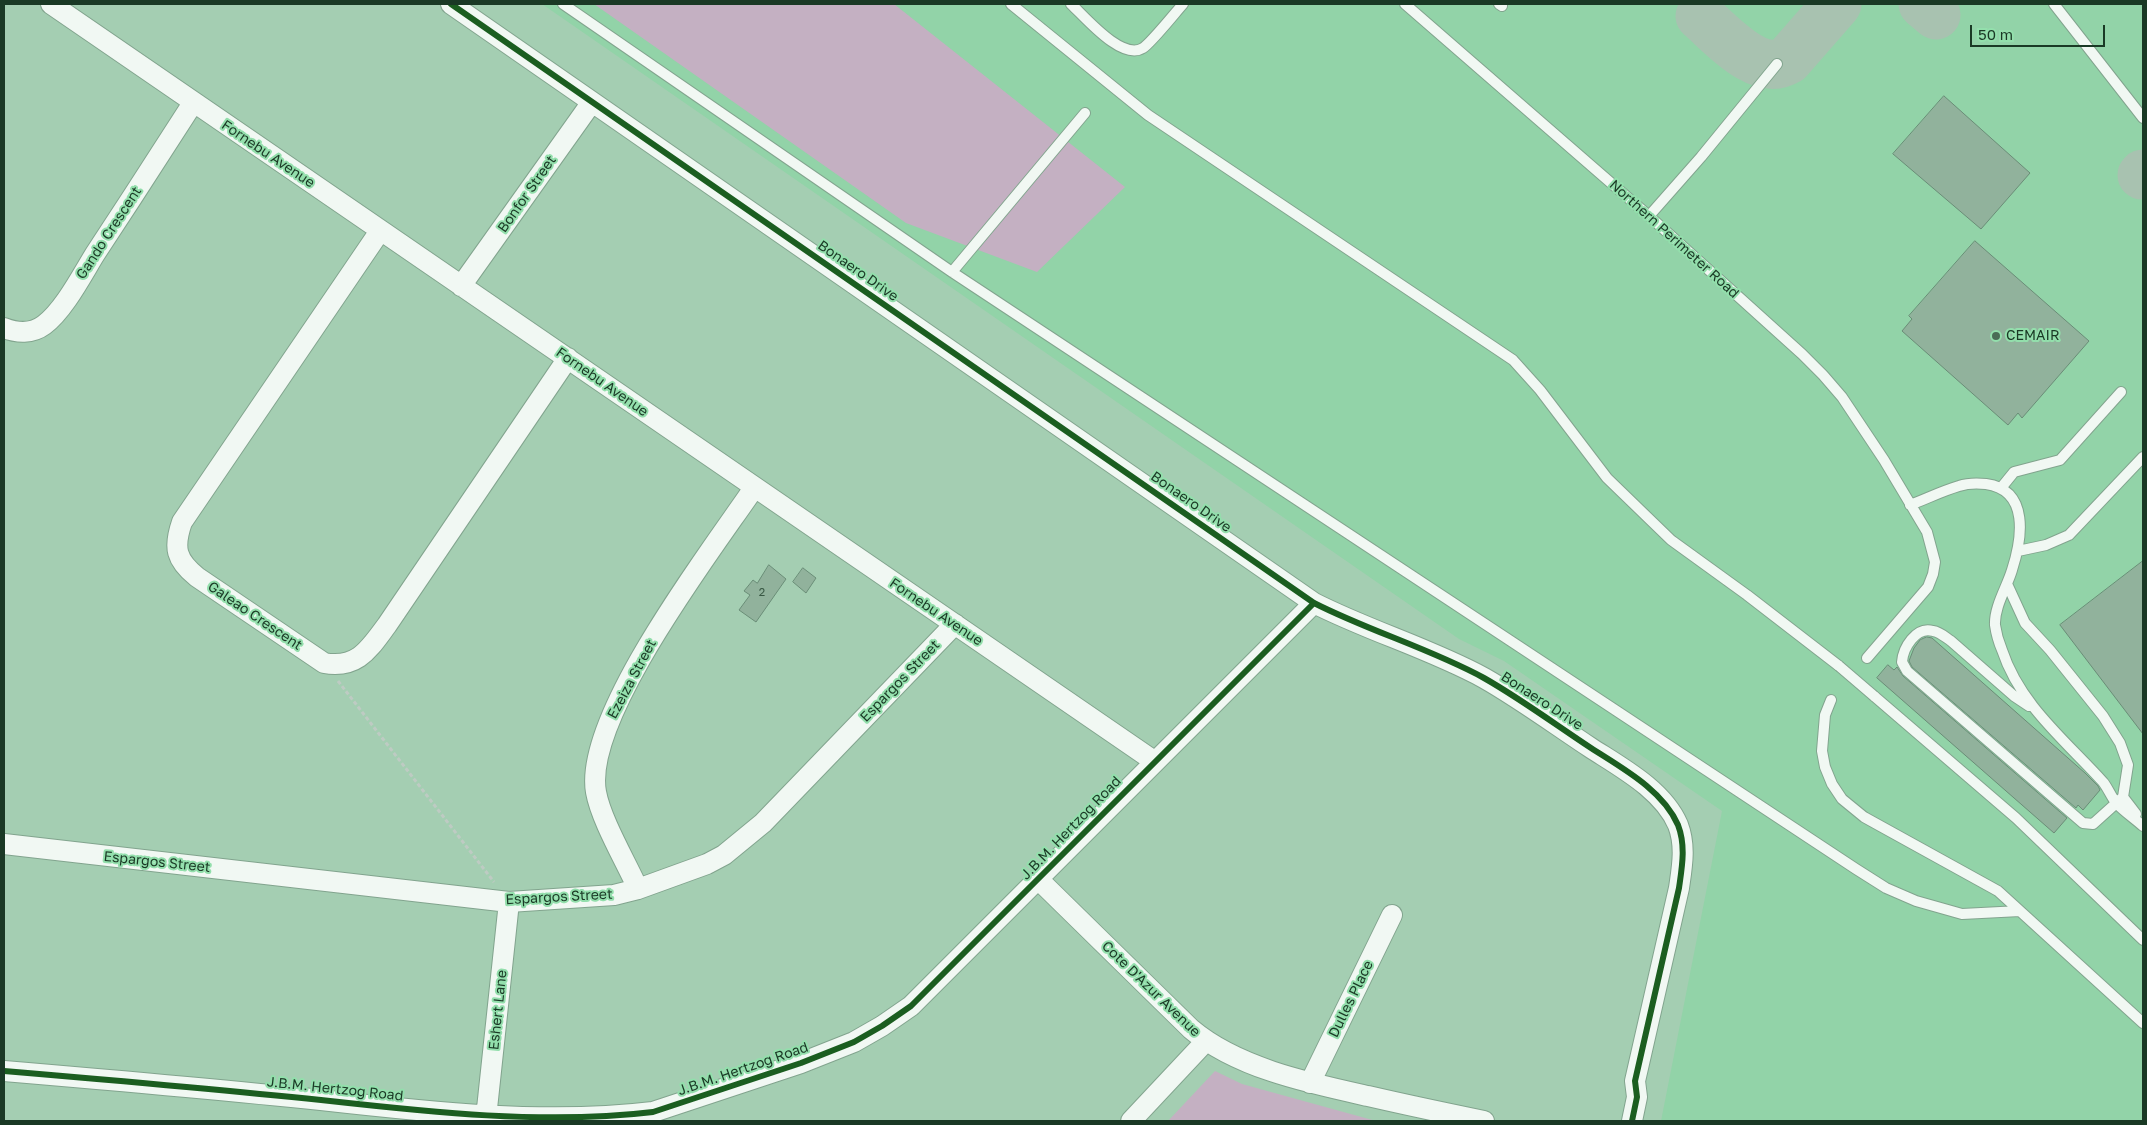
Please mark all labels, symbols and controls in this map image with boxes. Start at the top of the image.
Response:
scale bar [1972,15,2107,47]
text: 50 m [1978,25,2013,43]
street label: Fornebu Avenue [218,117,318,191]
street label: Bonfor Street [494,152,560,236]
street label: Northern Perimeter Road [1606,176,1742,302]
street label: Gando Crescent [73,184,145,282]
street label: Bonaero Drive [815,237,901,305]
place label: CEMAIR [2006,328,2059,344]
marker: CEMAIR [1990,330,2002,342]
street label: Fornebu Avenue [553,344,651,420]
street label: Bonaero Drive [1148,468,1234,536]
street label: Fornebu Avenue [886,575,986,649]
street label: Galeao Crescent [205,578,305,654]
house number: 2 [759,586,765,600]
street label: Ezeiza Street [604,636,660,722]
street label: Espargos Street [857,637,943,725]
street label: Bonaero Drive [1498,668,1586,734]
street label: J.B.M. Hertzog Road [1017,773,1125,883]
street label: Espargos Street [103,848,211,876]
street label: Espargos Street [505,886,613,908]
street label: Cote D'Azur Avenue [1098,938,1204,1040]
street label: Dulles Place [1325,958,1377,1040]
street label: Eshert Lane [485,969,511,1051]
street label: J.B.M. Hertzog Road [675,1039,811,1099]
street label: J.B.M. Hertzog Road [266,1073,404,1105]

